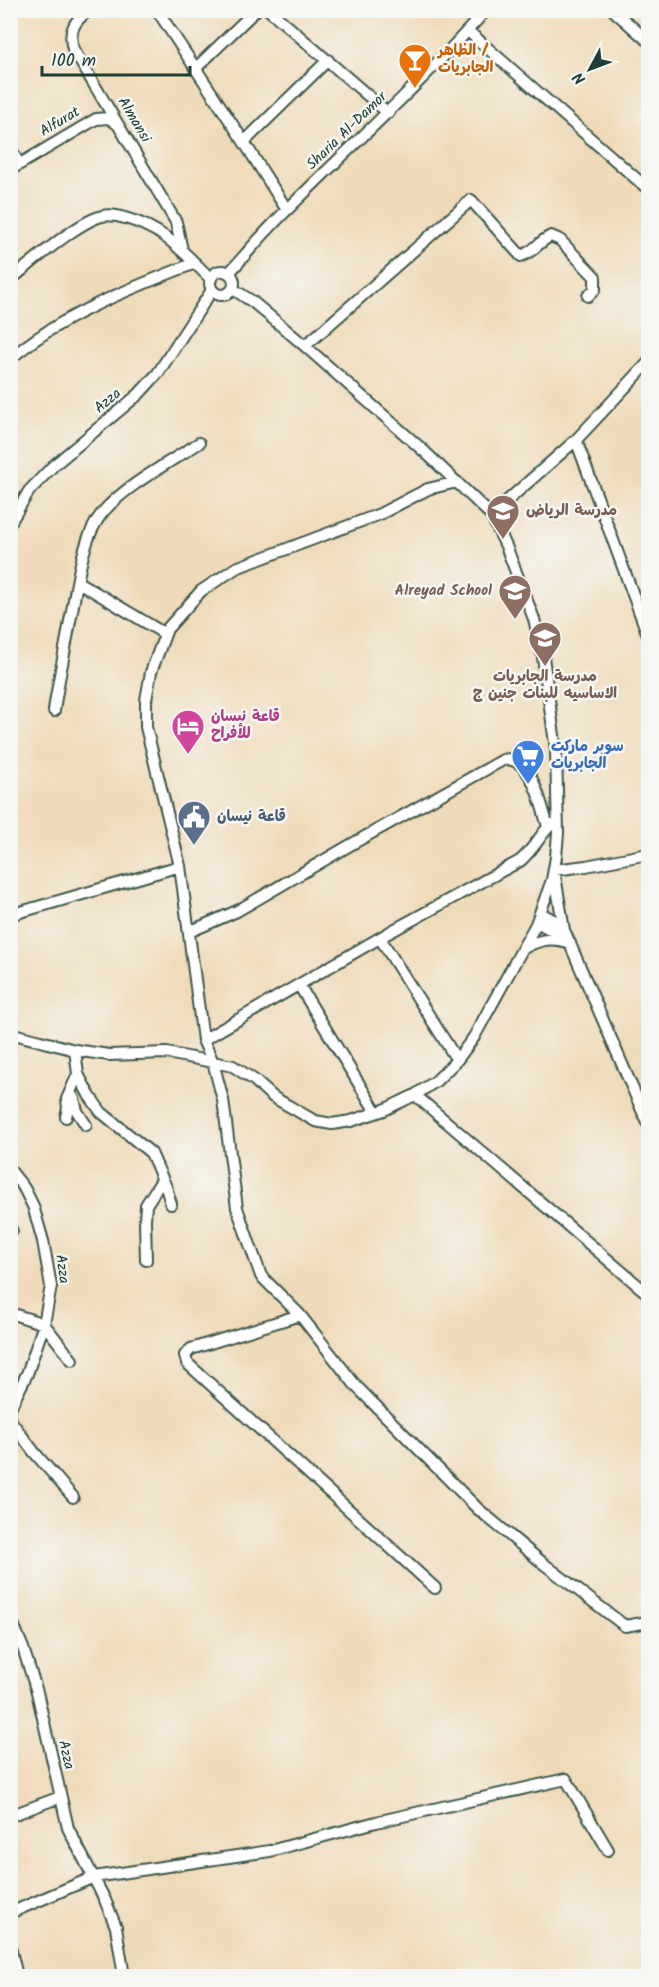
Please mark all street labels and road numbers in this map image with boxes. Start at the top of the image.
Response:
street label: Sharia Al-Damor [301,85,394,176]
street label: Almansi [111,93,158,149]
street label: Alfurat [35,100,85,143]
street label: Azza [89,382,127,420]
street label: Azza [48,1253,76,1285]
street label: Azza [51,1738,81,1772]

